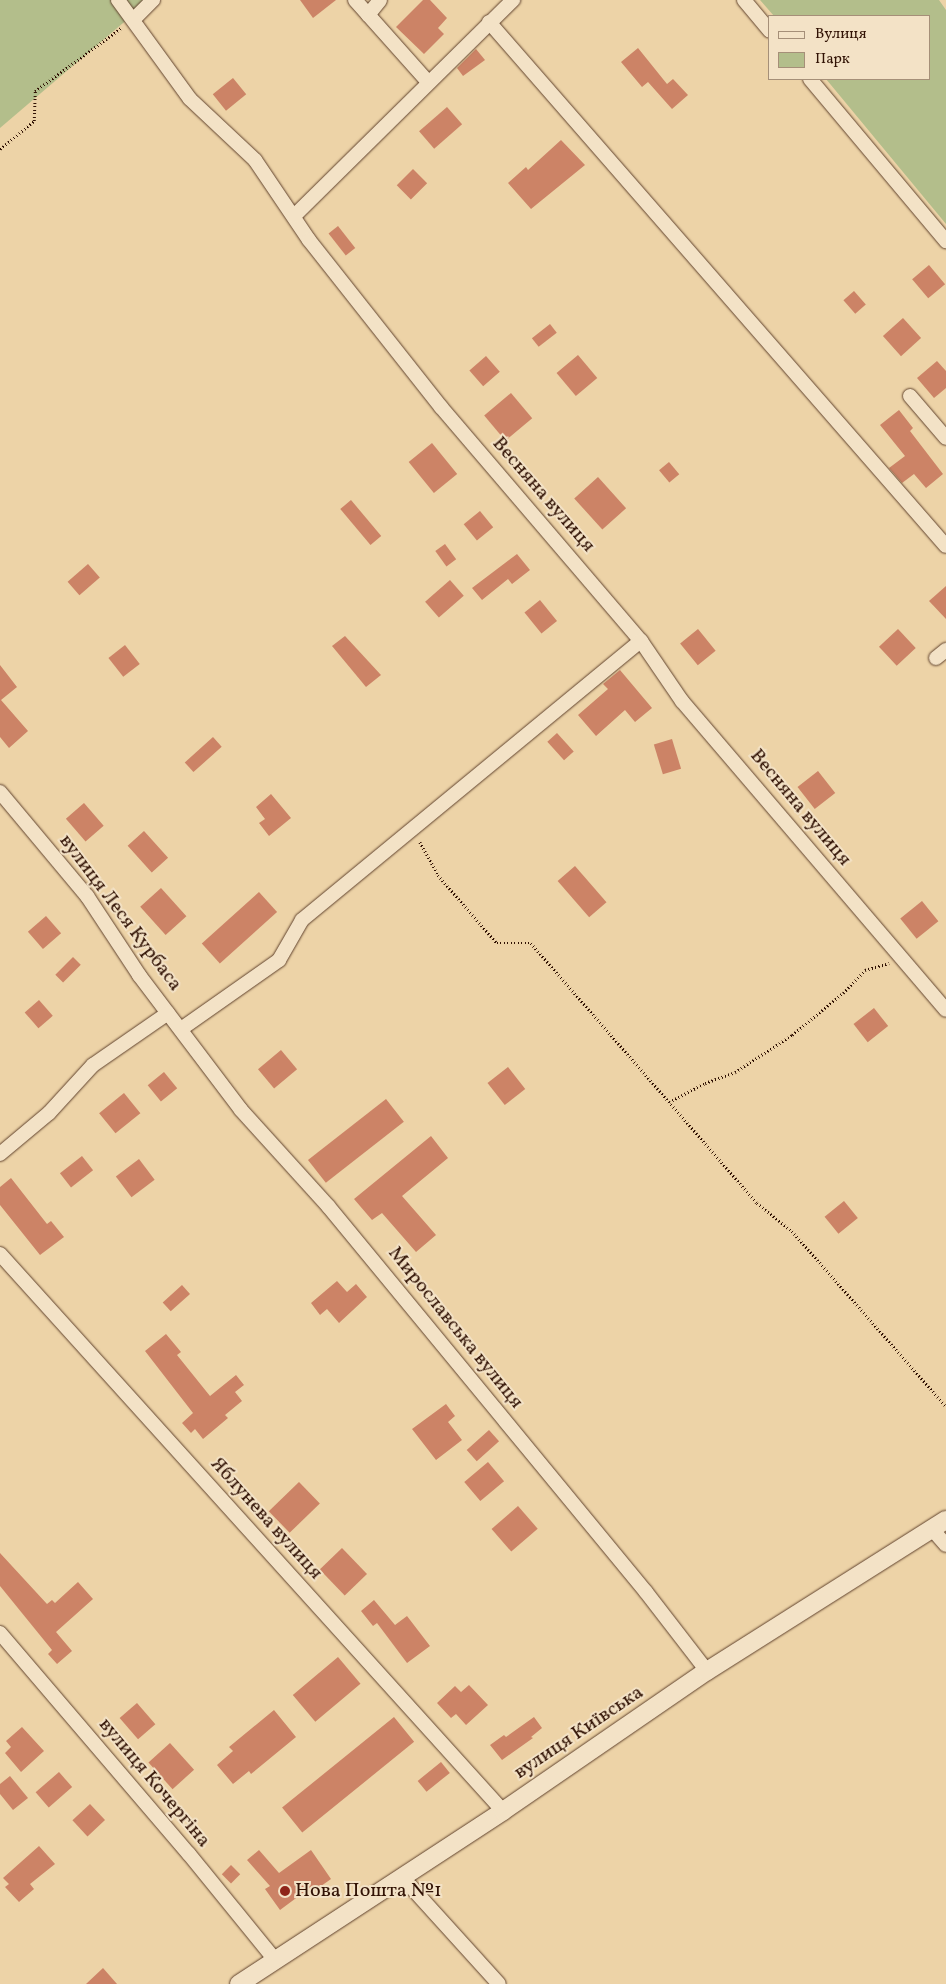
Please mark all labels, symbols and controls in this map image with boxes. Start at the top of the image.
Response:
legend [768,15,931,80]
text: Вулиця [815,24,866,45]
text: Парк [815,49,850,70]
street label: Весняна вулиця [486,432,600,558]
street label: Весняна вулиця [744,745,856,871]
street label: вулиця Леся Курбаса [53,830,187,996]
street label: Мирославська вулиця [382,1242,528,1414]
street label: Яблунева вулиця [205,1453,327,1585]
street label: вулиця Київська [510,1681,648,1785]
street label: вулиця Кочергіна [93,1713,215,1853]
place label: Нова Пошта №1 [295,1879,442,1903]
marker: Нова Пошта №1 [279,1885,291,1897]

